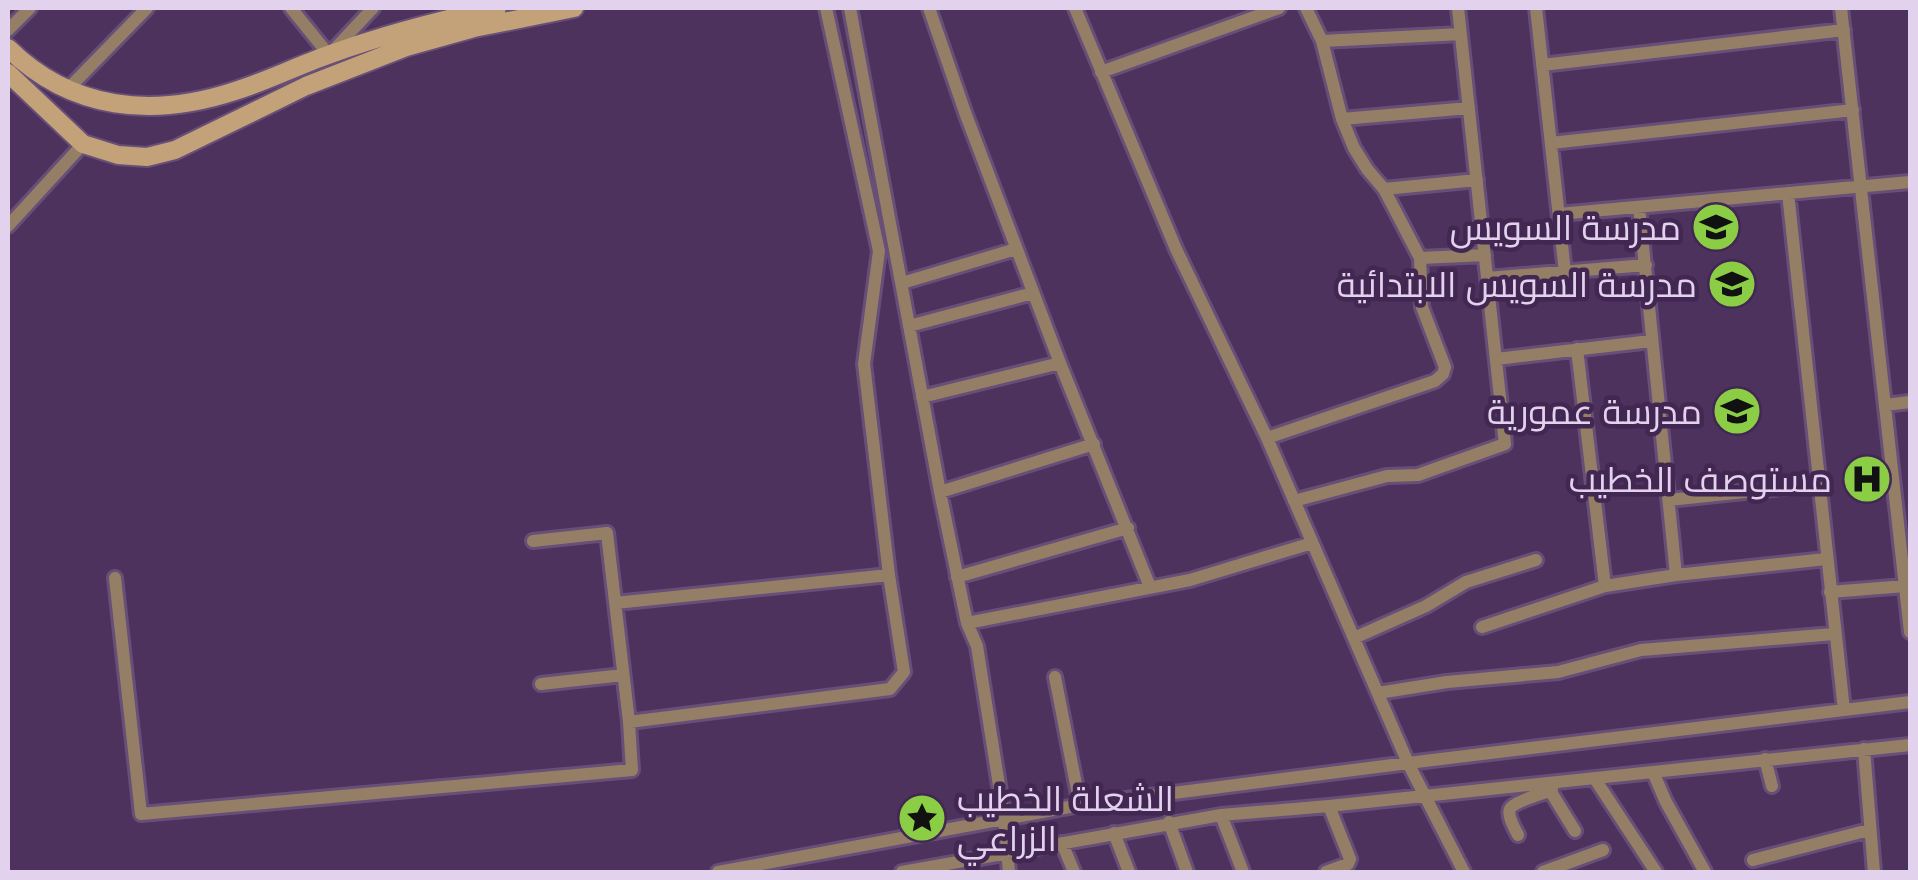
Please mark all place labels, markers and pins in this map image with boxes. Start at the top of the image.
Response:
school or university icon: مدرسة السويس [1690,201,1742,253]
place label: مدرسة السويس [1450,203,1681,252]
school or university icon: مدرسة السويس الابتدائية [1706,258,1758,310]
place label: مدرسة السويس الابتدائية [1337,260,1697,309]
school or university icon: مدرسة عمورية [1711,385,1763,437]
place label: مدرسة عمورية [1487,387,1702,436]
hospital icon: مستوصف الخطيب [1841,453,1893,505]
place label: مستوصف الخطيب [1569,455,1832,504]
place label: الشعلة الخطيب الزراعي [957,774,1174,866]
place icon: الشعلة الخطيب الزراعي [896,792,948,844]

